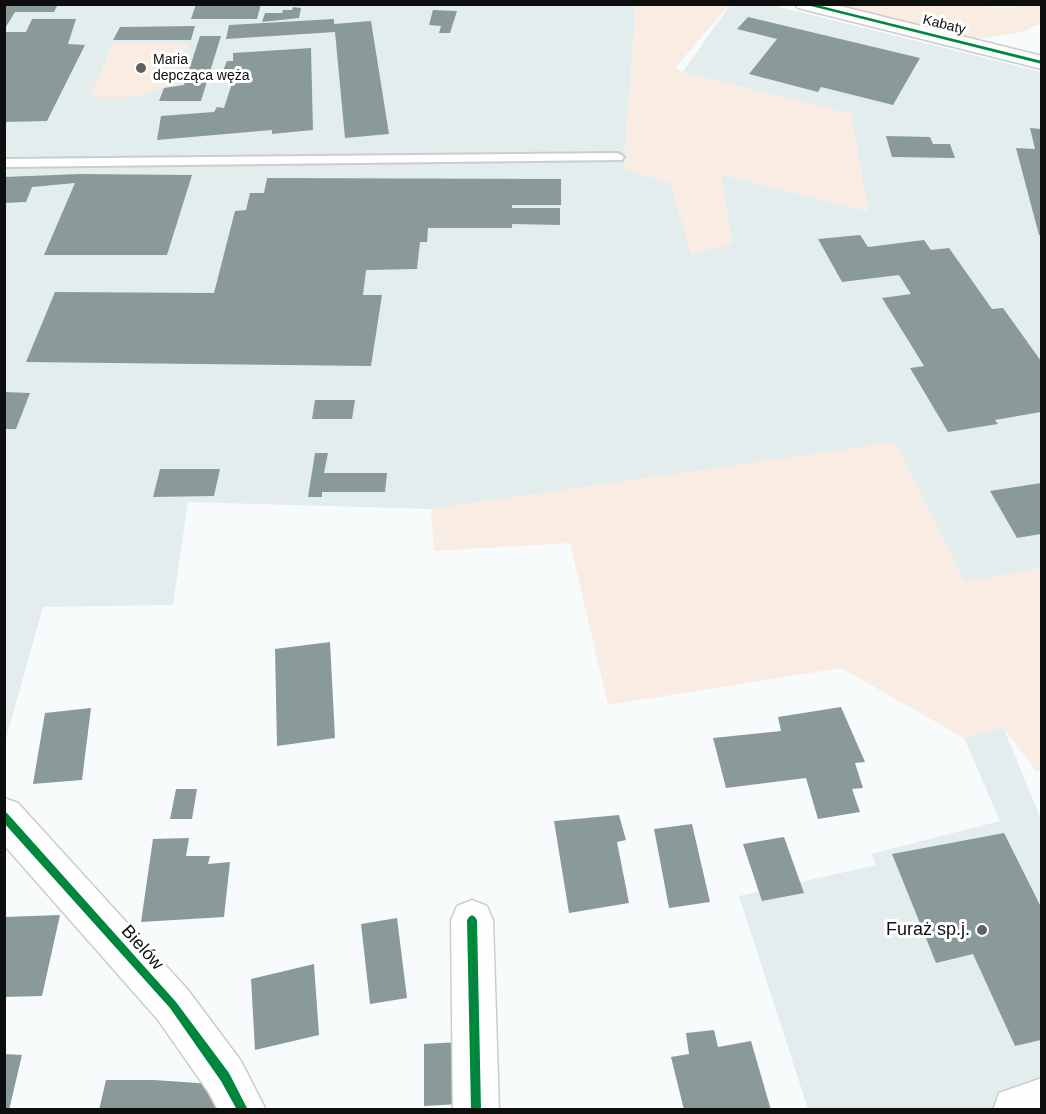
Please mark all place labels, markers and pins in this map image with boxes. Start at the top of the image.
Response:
place label: Maria depcząca węża [153,52,250,84]
marker: Maria depcząca węża [134,61,148,75]
place label: Furaż sp.j. [886,919,970,941]
marker: Furaż sp.j. [975,923,989,937]

